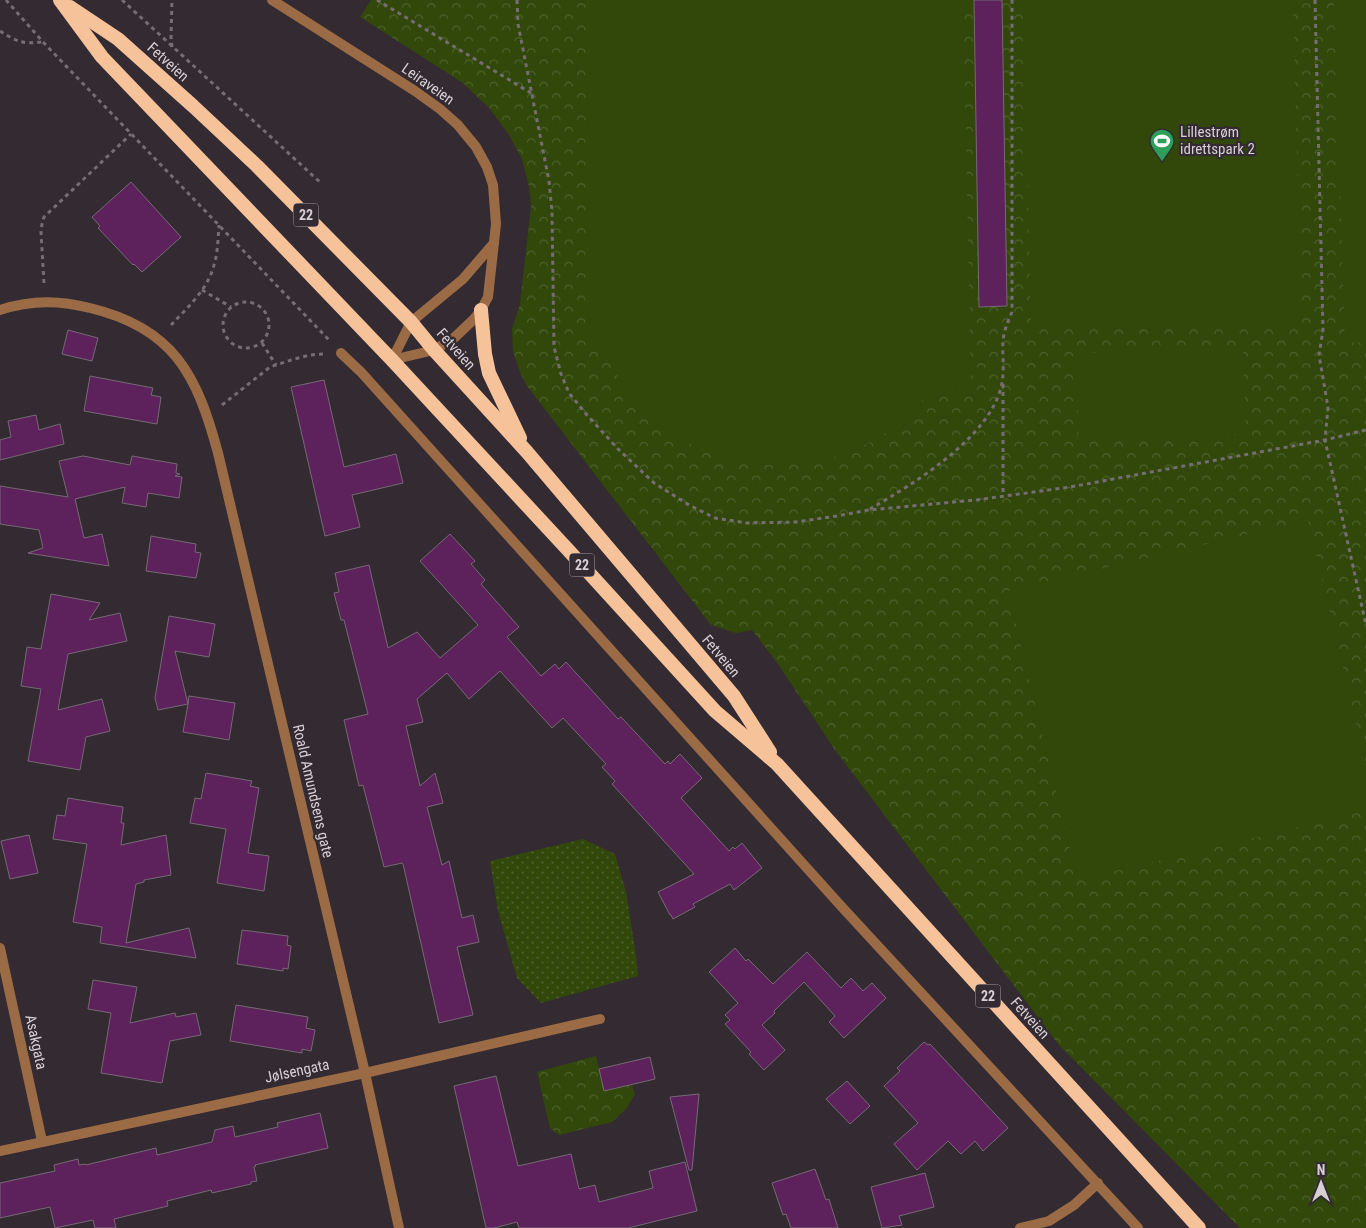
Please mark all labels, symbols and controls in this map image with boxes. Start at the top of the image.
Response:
street label: Fetveien [144,39,192,85]
street label: Leiraveien [398,59,458,109]
place label: Lillestrøm idrettspark 2 [1180,123,1255,158]
sports icon: Lillestrøm idrettspark 2 [1149,128,1175,162]
road number: 22 [294,204,318,226]
street label: Fetveien [433,325,479,373]
road number: 22 [570,554,594,576]
street label: Fetveien [698,631,744,681]
street label: Roald Amundsens gate [289,723,337,859]
road number: 22 [976,984,1000,1008]
street label: Fetveien [1007,994,1053,1042]
street label: Asakgata [21,1013,51,1071]
street label: Jølsengata [263,1055,331,1087]
north arrow [1296,1158,1346,1208]
text: N [1317,1162,1325,1178]

